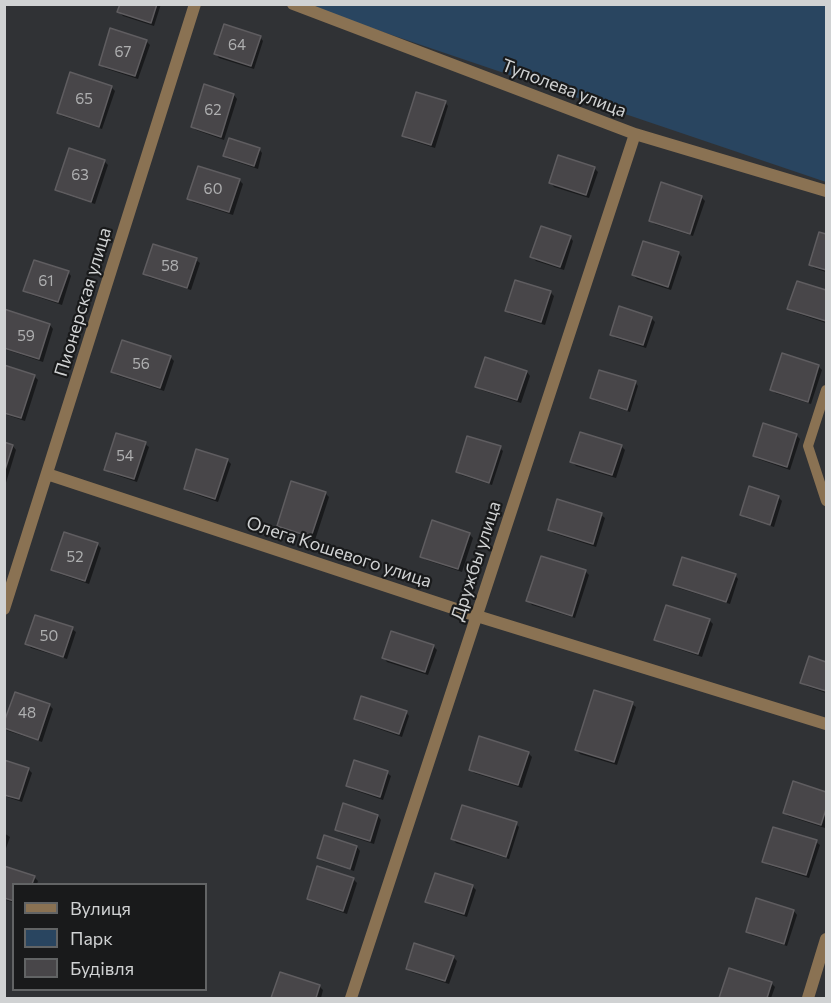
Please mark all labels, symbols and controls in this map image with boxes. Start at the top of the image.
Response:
house number: 64 [228,36,246,54]
house number: 67 [115,43,131,61]
street label: Туполева улица [499,54,629,122]
house number: 65 [75,90,93,108]
house number: 62 [204,101,222,119]
house number: 63 [71,166,89,184]
house number: 60 [204,180,222,198]
street label: Пионерская улица [50,225,116,379]
house number: 58 [161,257,179,275]
house number: 61 [38,272,54,290]
house number: 59 [17,327,35,345]
house number: 56 [132,355,150,373]
house number: 54 [116,447,134,465]
street label: Дружбы улица [446,498,506,624]
street label: Олега Кошевого улица [244,512,434,592]
house number: 52 [67,548,83,566]
house number: 50 [40,627,58,645]
house number: 48 [18,704,36,722]
legend [12,883,207,991]
text: Вулиця [70,897,131,919]
text: Парк [70,927,113,949]
text: Будівля [70,957,134,979]

